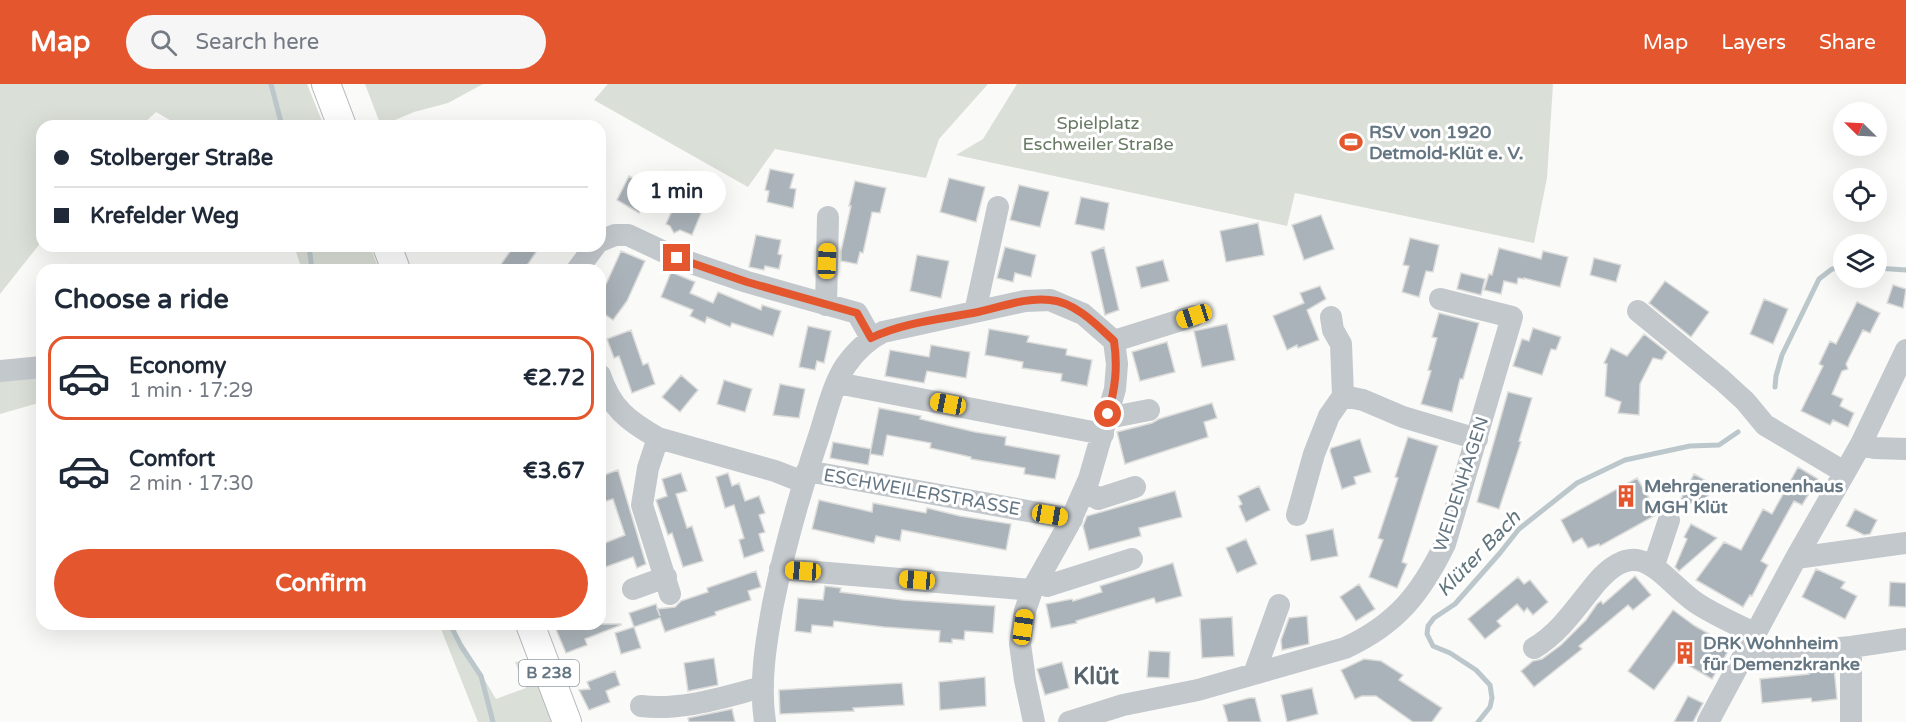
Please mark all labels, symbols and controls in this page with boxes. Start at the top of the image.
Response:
search box [126,15,546,69]
text: Map [30,25,90,59]
icon: search [147,26,180,59]
text: Search here [195,29,319,55]
text: Map [1643,30,1688,55]
text: Layers [1721,30,1786,55]
text: Share [1819,30,1876,55]
north arrow [1833,102,1887,156]
map controls [1833,102,1887,288]
park label: Spielplatz Eschweiler Straße [1022,112,1174,155]
place label: RSV von 1920 Detmold-Klüt e. V. [1369,121,1523,164]
sports icon: RSV von 1920 Detmold-Klüt e. V. [1338,129,1364,155]
text: Stolberger Straße [90,145,273,171]
button: locate [1833,168,1887,222]
callout: 1 min [628,171,726,213]
text: 1 min [650,180,703,204]
text: Krefelder Weg [90,203,239,229]
button: layers [1833,234,1887,288]
car [817,243,837,279]
route end [663,244,690,271]
text: Choose a ride [54,283,229,316]
car [1174,302,1214,330]
icon: car [57,351,111,405]
text: Economy [129,353,226,379]
text: €2.72 [523,365,585,391]
text: 1 min · 17:29 [129,379,253,403]
car [929,392,967,416]
route start [1094,400,1121,427]
street label: WEIDENHAGEN [1429,414,1493,554]
icon: car [57,444,111,498]
text: Comfort [129,446,215,472]
text: €3.67 [523,458,585,484]
street label: ESCHWEILERSTRASSE [822,464,1022,520]
text: 2 min · 17:30 [129,472,253,496]
place label: Mehrgenerationenhaus MGH Klüt [1644,475,1844,518]
building icon: Mehrgenerationenhaus MGH Klüt [1613,483,1639,509]
car [1031,503,1069,527]
water label: Klüter Bach [1432,505,1526,602]
button: Confirm [54,549,588,618]
car [784,561,822,581]
car [898,569,936,591]
car [1012,608,1034,646]
place label: DRK Wohnheim für Demenzkranke [1703,632,1860,675]
building icon: DRK Wohnheim für Demenzkranke [1672,640,1698,666]
road number: B 238 [519,660,579,686]
district label: Klüt [1073,662,1120,691]

